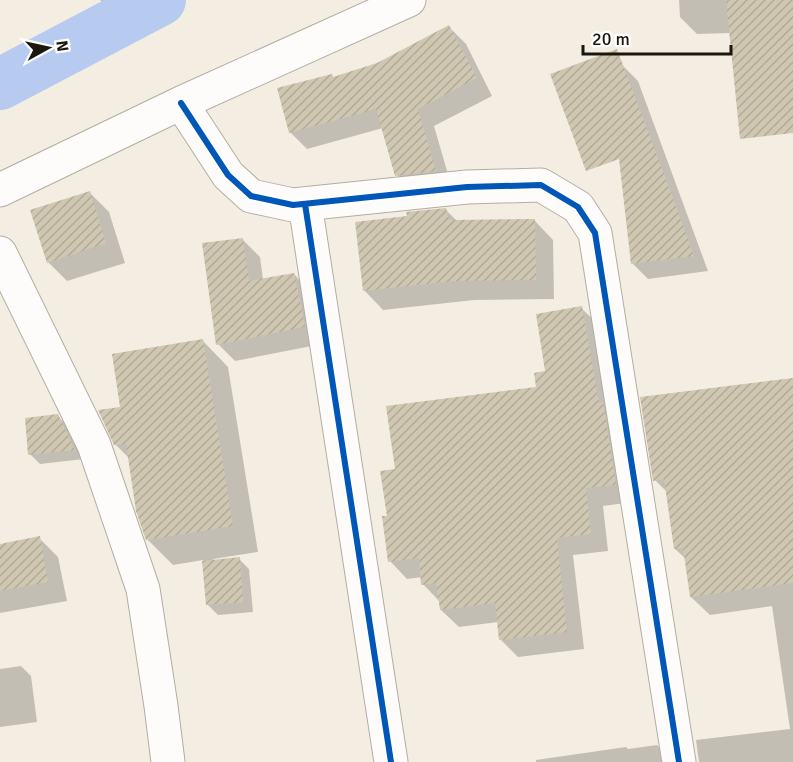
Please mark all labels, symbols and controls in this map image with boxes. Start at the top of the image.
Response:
north arrow [18,18,78,78]
scale bar [583,18,732,56]
text: 20 m [592,28,630,50]
text: N [51,39,73,53]

